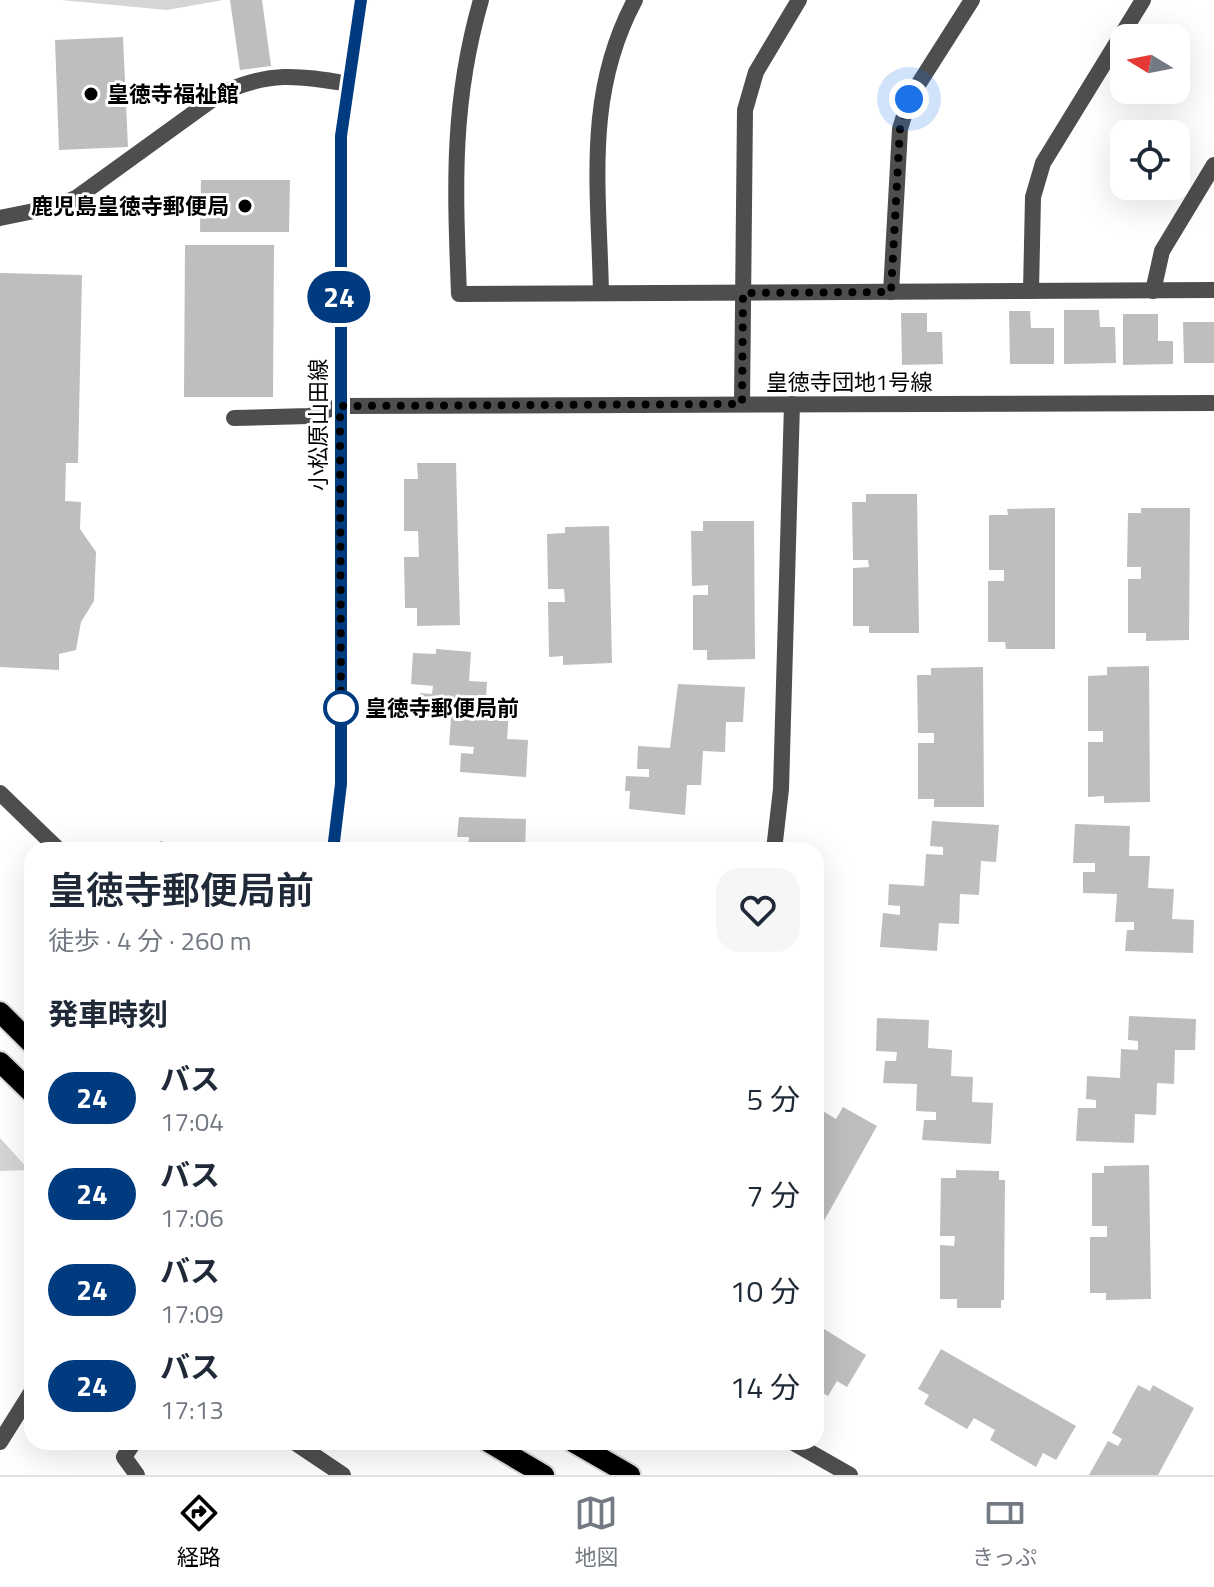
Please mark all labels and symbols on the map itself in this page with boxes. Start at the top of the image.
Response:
north arrow [1110,24,1190,104]
place label: 皇徳寺福祉館 [107,77,239,111]
your location [889,79,929,119]
marker: 皇徳寺福祉館 [82,85,100,103]
place label: 鹿児島皇徳寺郵便局 [31,189,229,223]
marker: 鹿児島皇徳寺郵便局 [236,197,254,215]
line badge: 24 [303,271,375,323]
street label: 小松原山田線 [301,359,335,491]
street label: 皇徳寺団地1号線 [766,365,932,399]
marker: 皇徳寺郵便局前 [324,691,358,725]
place label: 皇徳寺郵便局前 [365,691,519,725]

